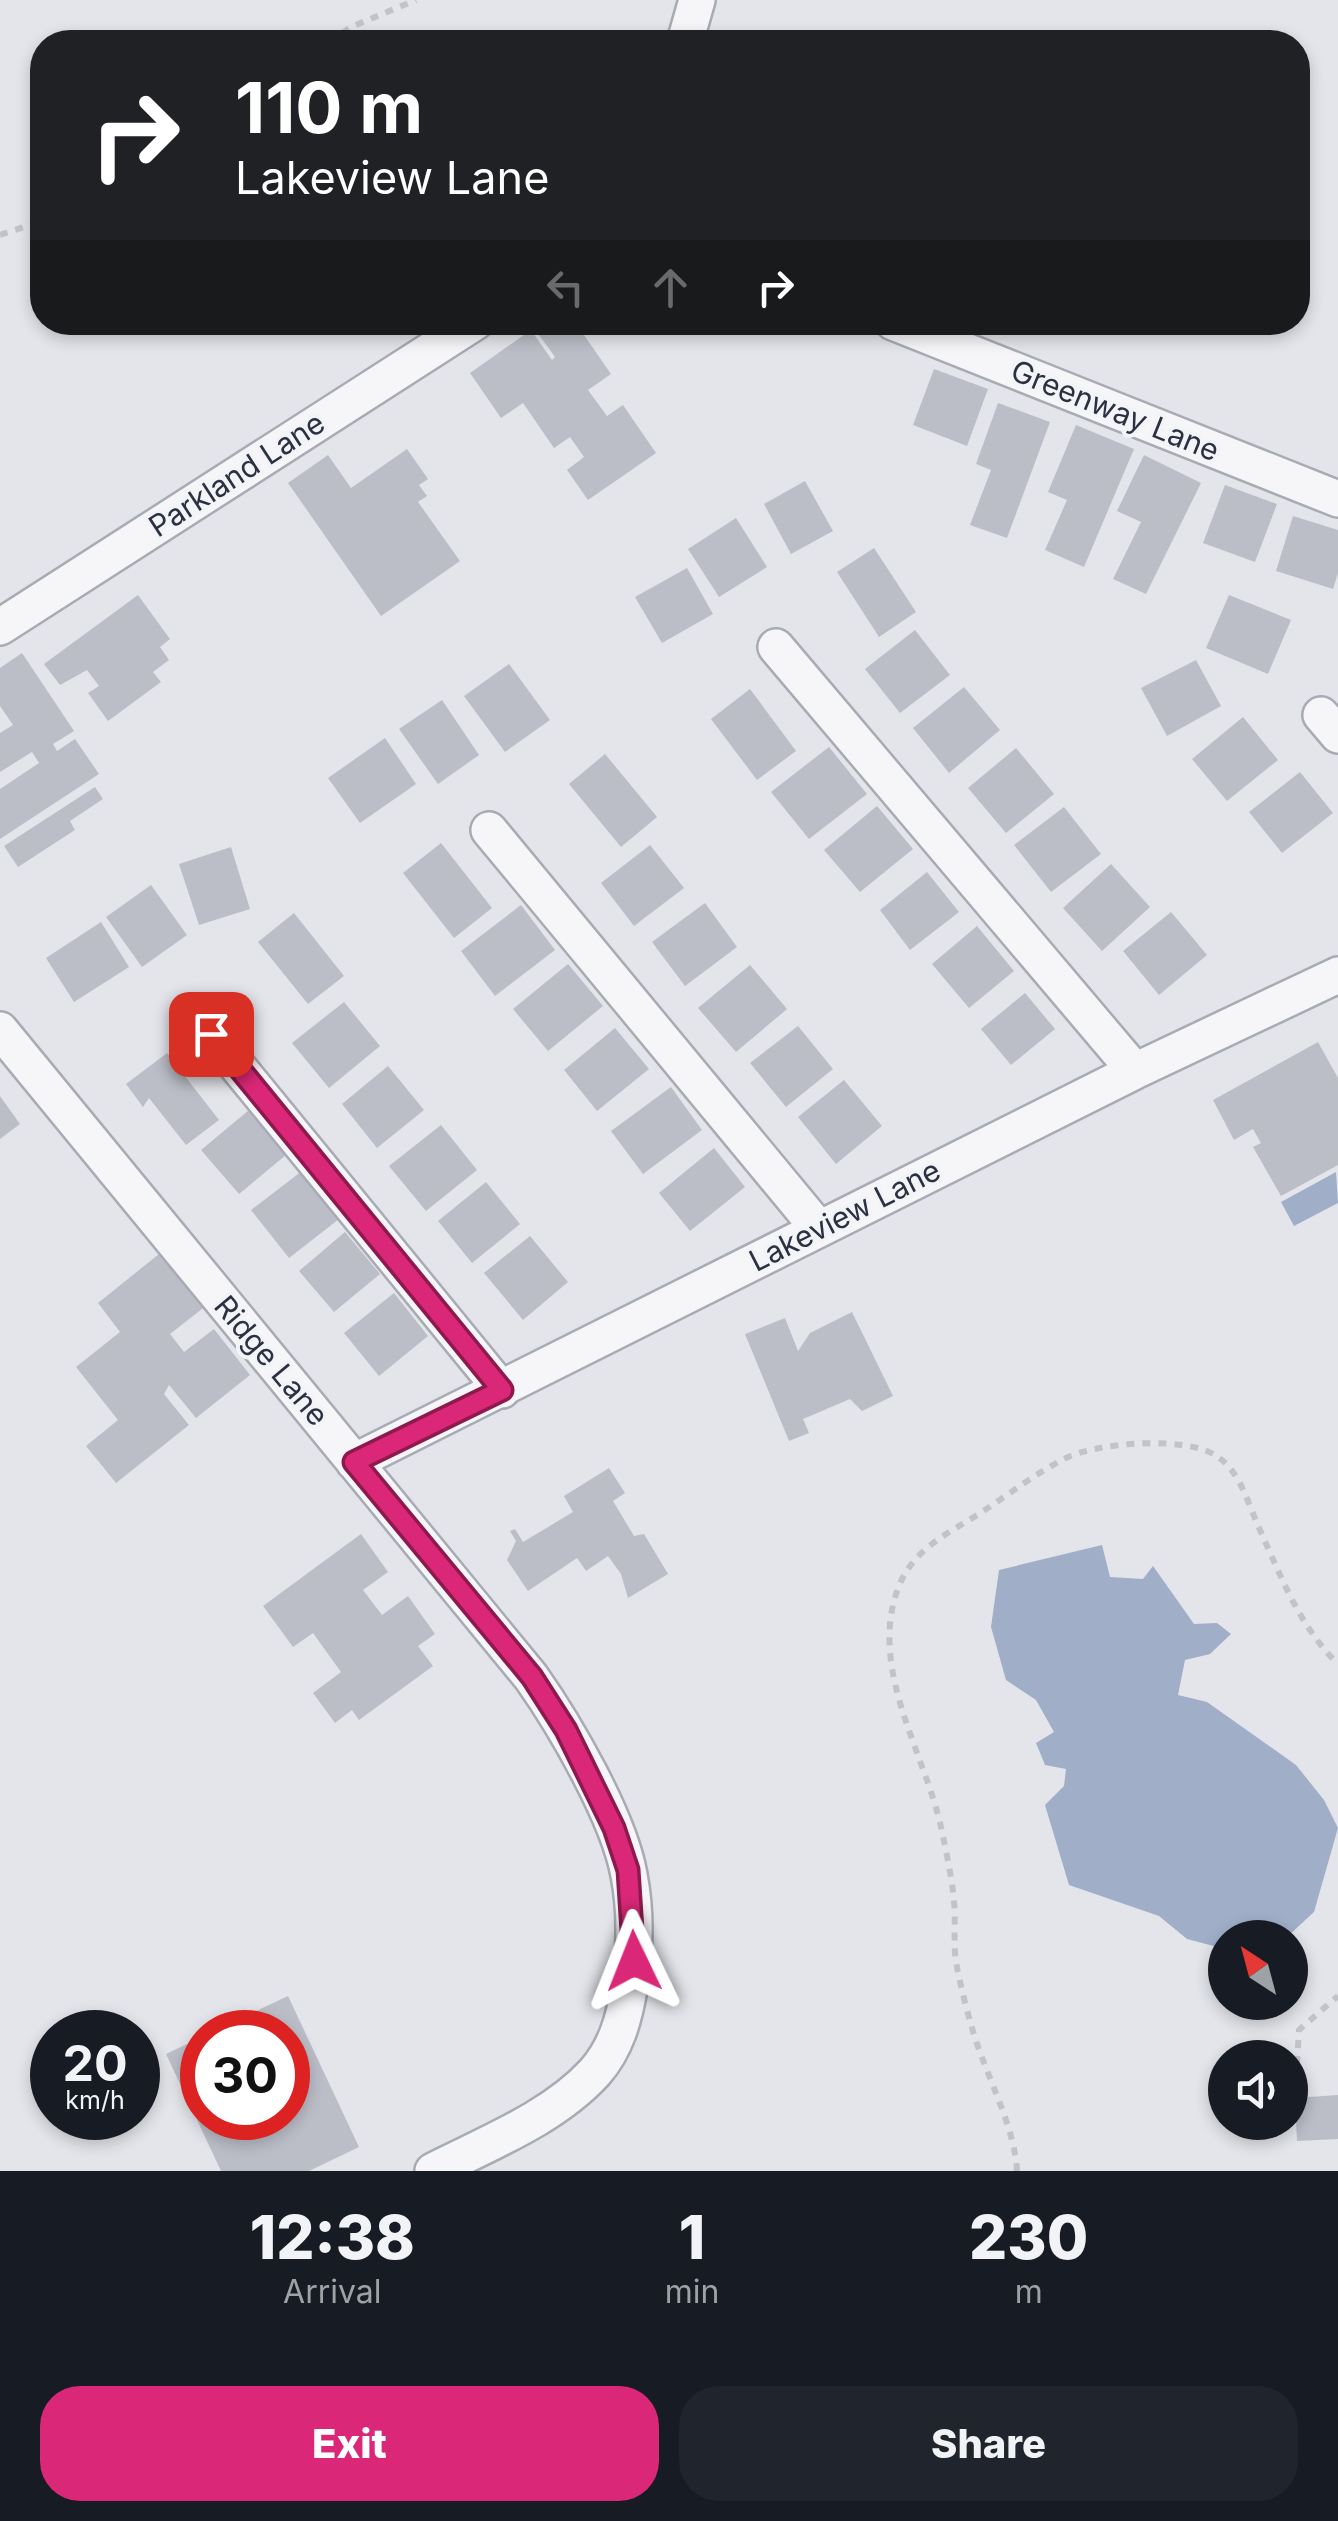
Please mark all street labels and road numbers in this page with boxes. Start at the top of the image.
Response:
street label: Greenway Lane [1006,352,1225,468]
street label: Parkland Lane [142,404,331,544]
street label: Lakeview Lane [743,1151,946,1279]
street label: Ridge Lane [207,1288,336,1433]

